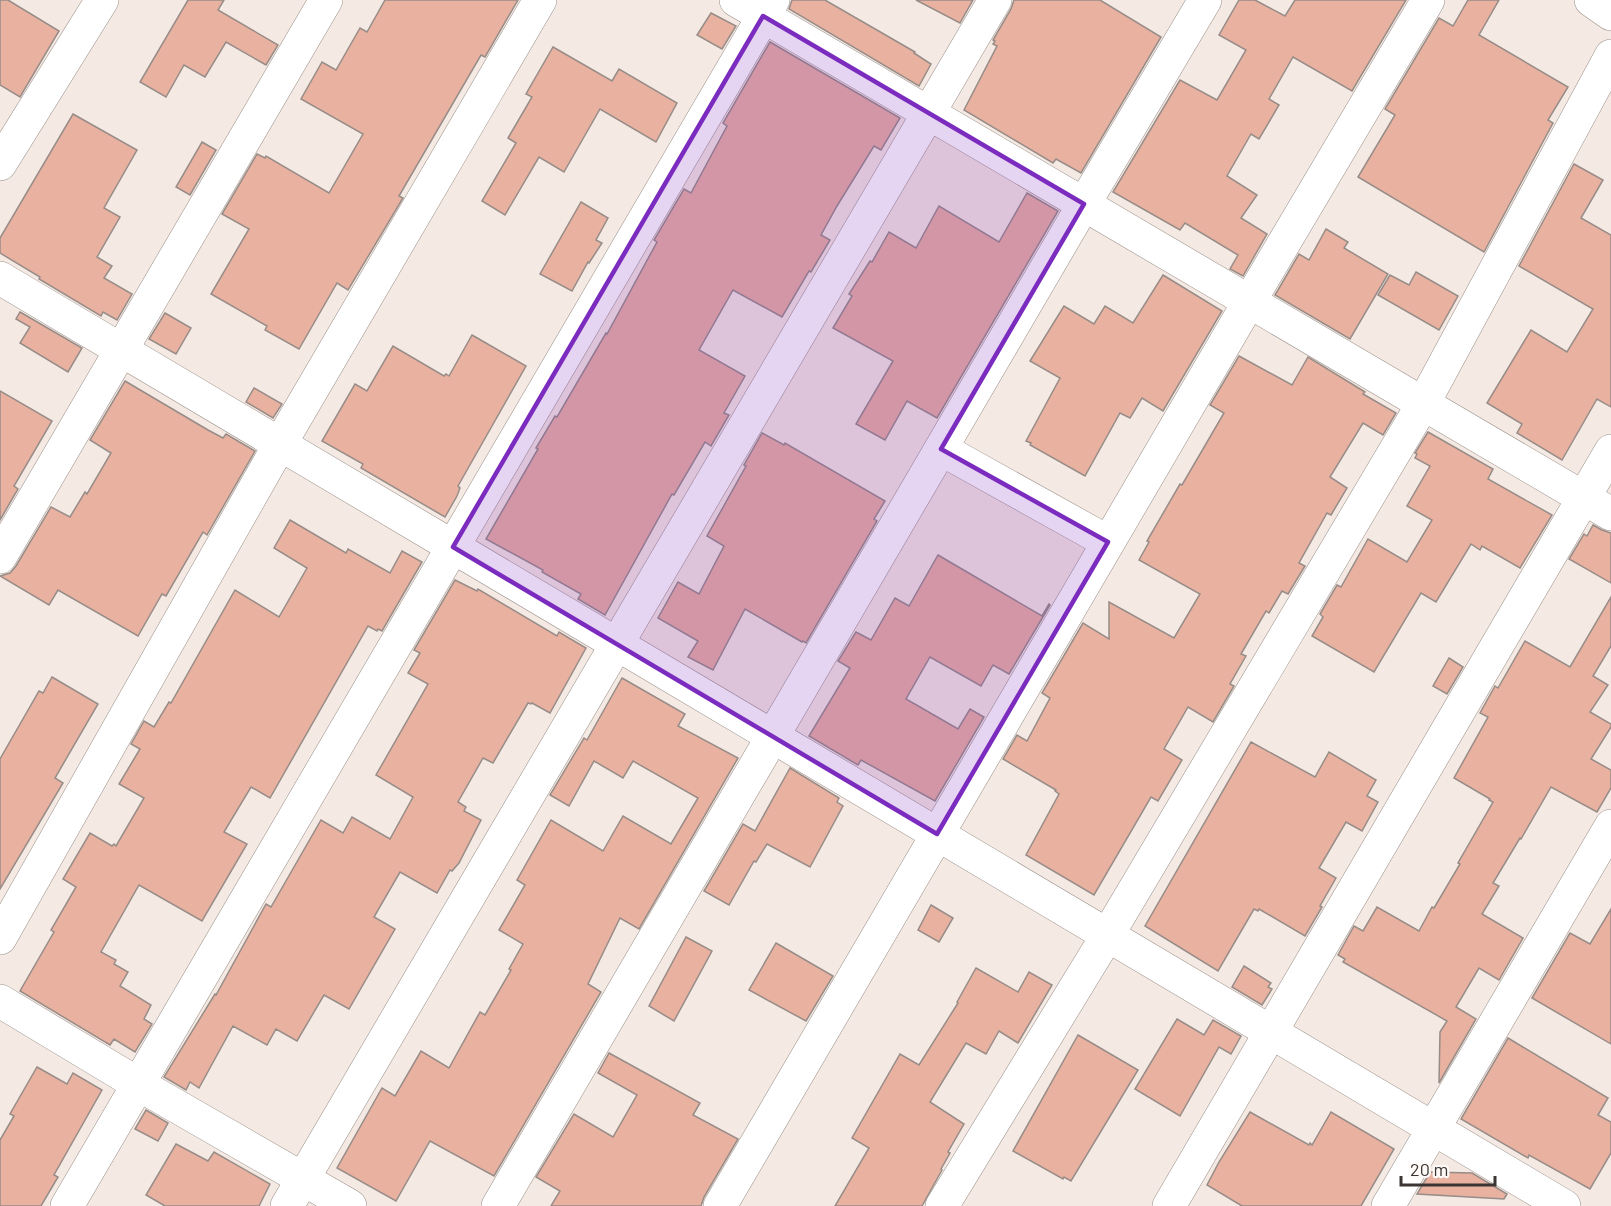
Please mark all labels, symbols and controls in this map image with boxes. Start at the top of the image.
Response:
scale bar [1401,1149,1496,1187]
text: 20 m [1410,1158,1448,1180]

